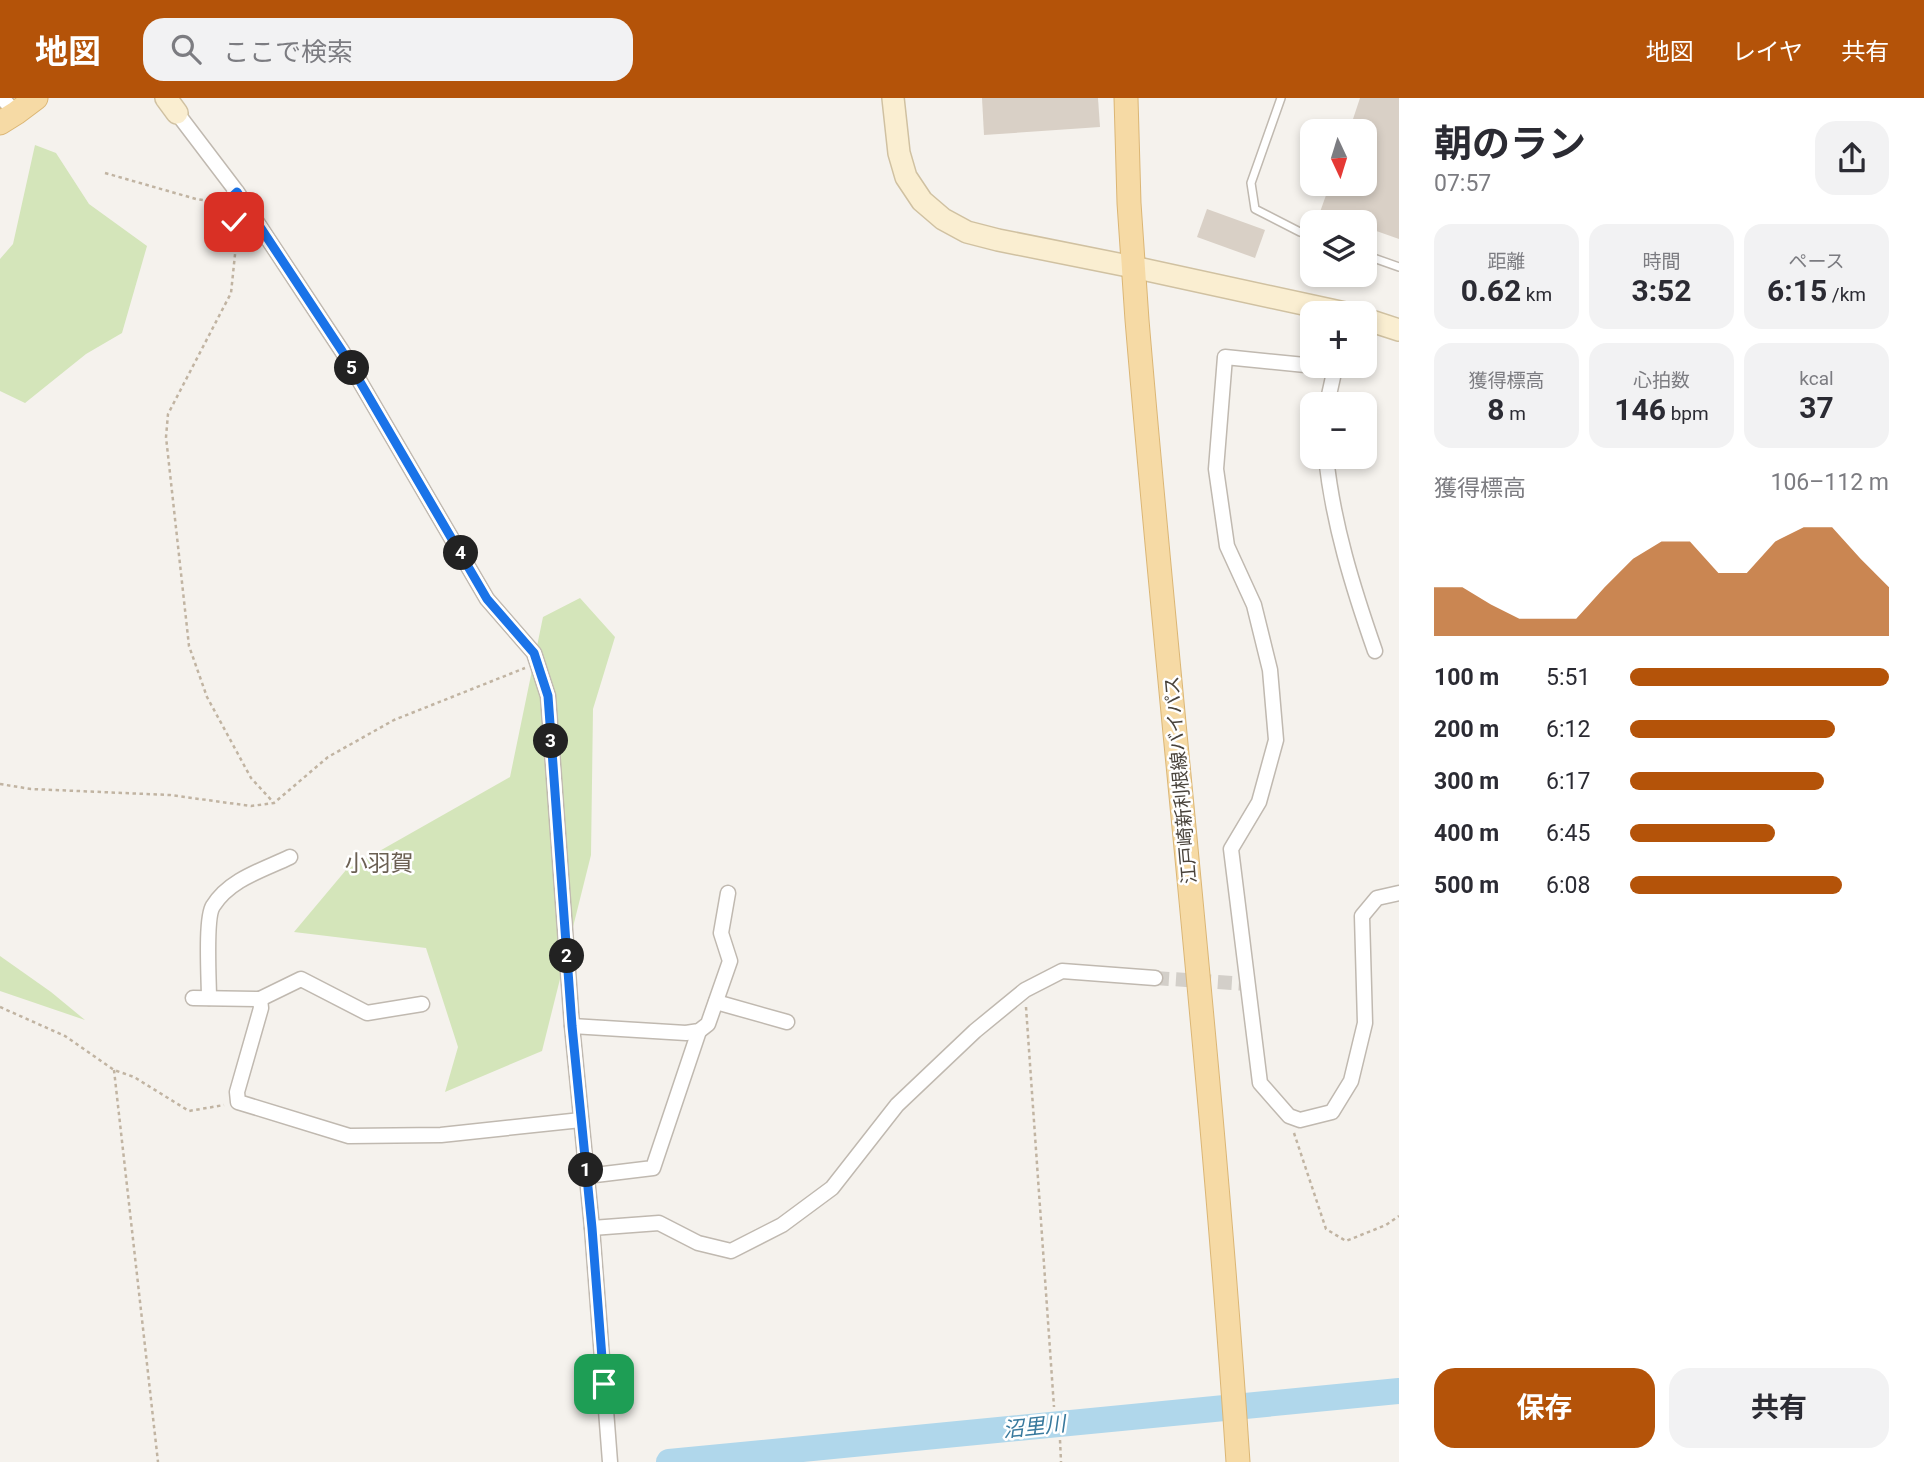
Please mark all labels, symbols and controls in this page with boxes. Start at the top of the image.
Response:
search box [143,18,633,81]
icon: search [167,30,205,68]
text: 地図 [35,32,101,71]
text: ここで検索 [223,37,353,67]
text: 地図 [1646,38,1694,66]
text: レイヤ [1732,38,1803,66]
text: 共有 [1841,38,1889,66]
north arrow [1300,119,1377,196]
map controls [1300,119,1377,469]
button: share [1815,121,1889,195]
text: 朝のラン [1434,122,1586,166]
text: 07:57 [1434,170,1491,197]
pin [204,192,264,252]
icon: check [215,203,253,241]
button: layers [1300,210,1377,287]
text: 距離 [1487,250,1526,273]
text: 時間 [1642,250,1681,273]
text: ペース [1788,250,1845,273]
text: 0.62 [1461,273,1521,308]
text: 3:52 [1631,273,1692,308]
text: 6:15 [1767,273,1827,308]
text: km [1521,283,1552,306]
text: /km [1827,283,1866,306]
button: + [1300,301,1377,378]
pin: 5 [334,350,370,386]
text: 5 [346,356,357,379]
text: kcal [1799,367,1834,390]
text: 獲得標高 [1468,369,1545,392]
text: 心拍数 [1633,369,1690,392]
text: 37 [1799,390,1834,425]
button: − [1300,392,1377,469]
text: 8 [1487,392,1504,427]
text: 146 [1614,392,1666,427]
text: m [1504,402,1526,425]
text: bpm [1666,402,1709,425]
text: 106–112 m [1770,469,1889,496]
text: 獲得標高 [1434,475,1526,502]
pin: 4 [444,536,478,570]
text: 4 [455,541,466,564]
text: 100 m [1434,664,1499,691]
text: 5:51 [1546,664,1590,691]
street label: 江戸崎新利根線バイパス [1160,675,1201,885]
text: 200 m [1434,716,1499,743]
text: 6:12 [1546,716,1590,743]
pin: 3 [534,724,568,758]
text: 3 [545,729,556,752]
text: 300 m [1434,768,1499,795]
text: 6:17 [1546,768,1590,795]
text: 400 m [1434,820,1499,847]
text: 6:45 [1546,820,1590,847]
district label: 小羽賀 [345,850,414,877]
text: 500 m [1434,872,1499,899]
text: 6:08 [1546,872,1590,899]
pin: 2 [550,938,584,974]
text: 2 [561,944,572,967]
pin: 1 [568,1152,604,1188]
text: 1 [580,1158,591,1181]
pin [574,1354,634,1414]
icon: arrive [585,1365,623,1403]
button: 保存 [1434,1368,1655,1448]
button: 共有 [1669,1368,1889,1448]
water label: 沼里川 [1001,1412,1069,1442]

